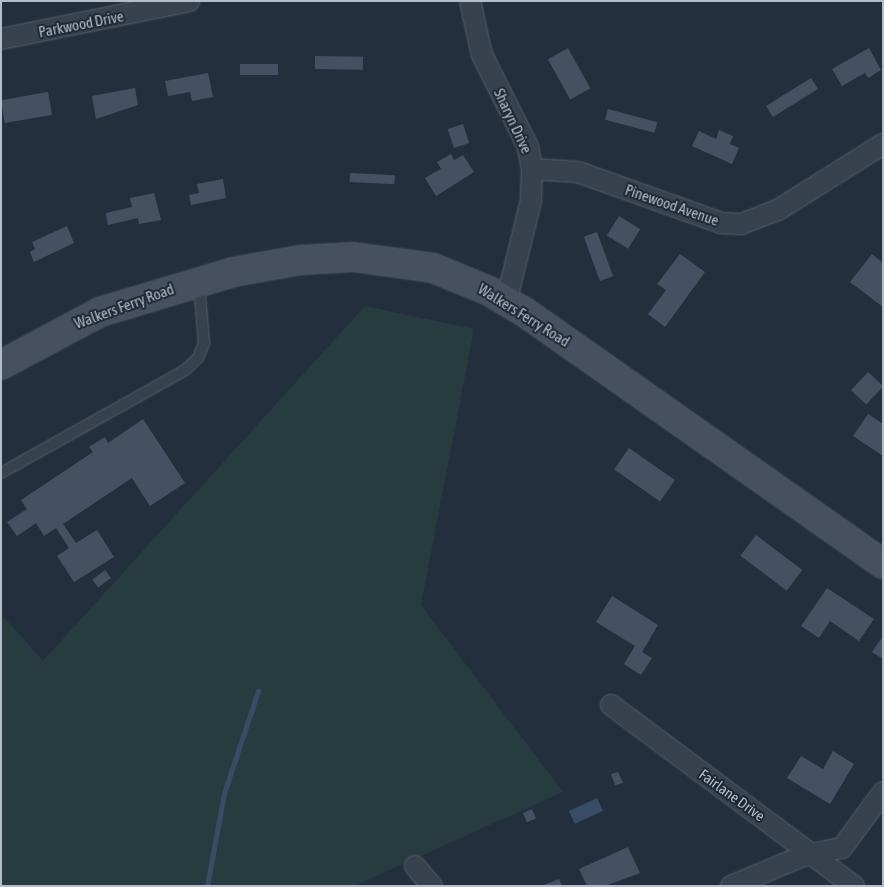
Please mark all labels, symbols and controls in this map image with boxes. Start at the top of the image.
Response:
street label: Parkwood Drive [37,7,125,41]
street label: Sharyn Drive [490,86,536,156]
street label: Pinewood Avenue [623,181,721,229]
street label: Walkers Ferry Road [72,280,176,332]
street label: Walkers Ferry Road [475,280,573,350]
street label: Fairlane Drive [696,765,768,825]

